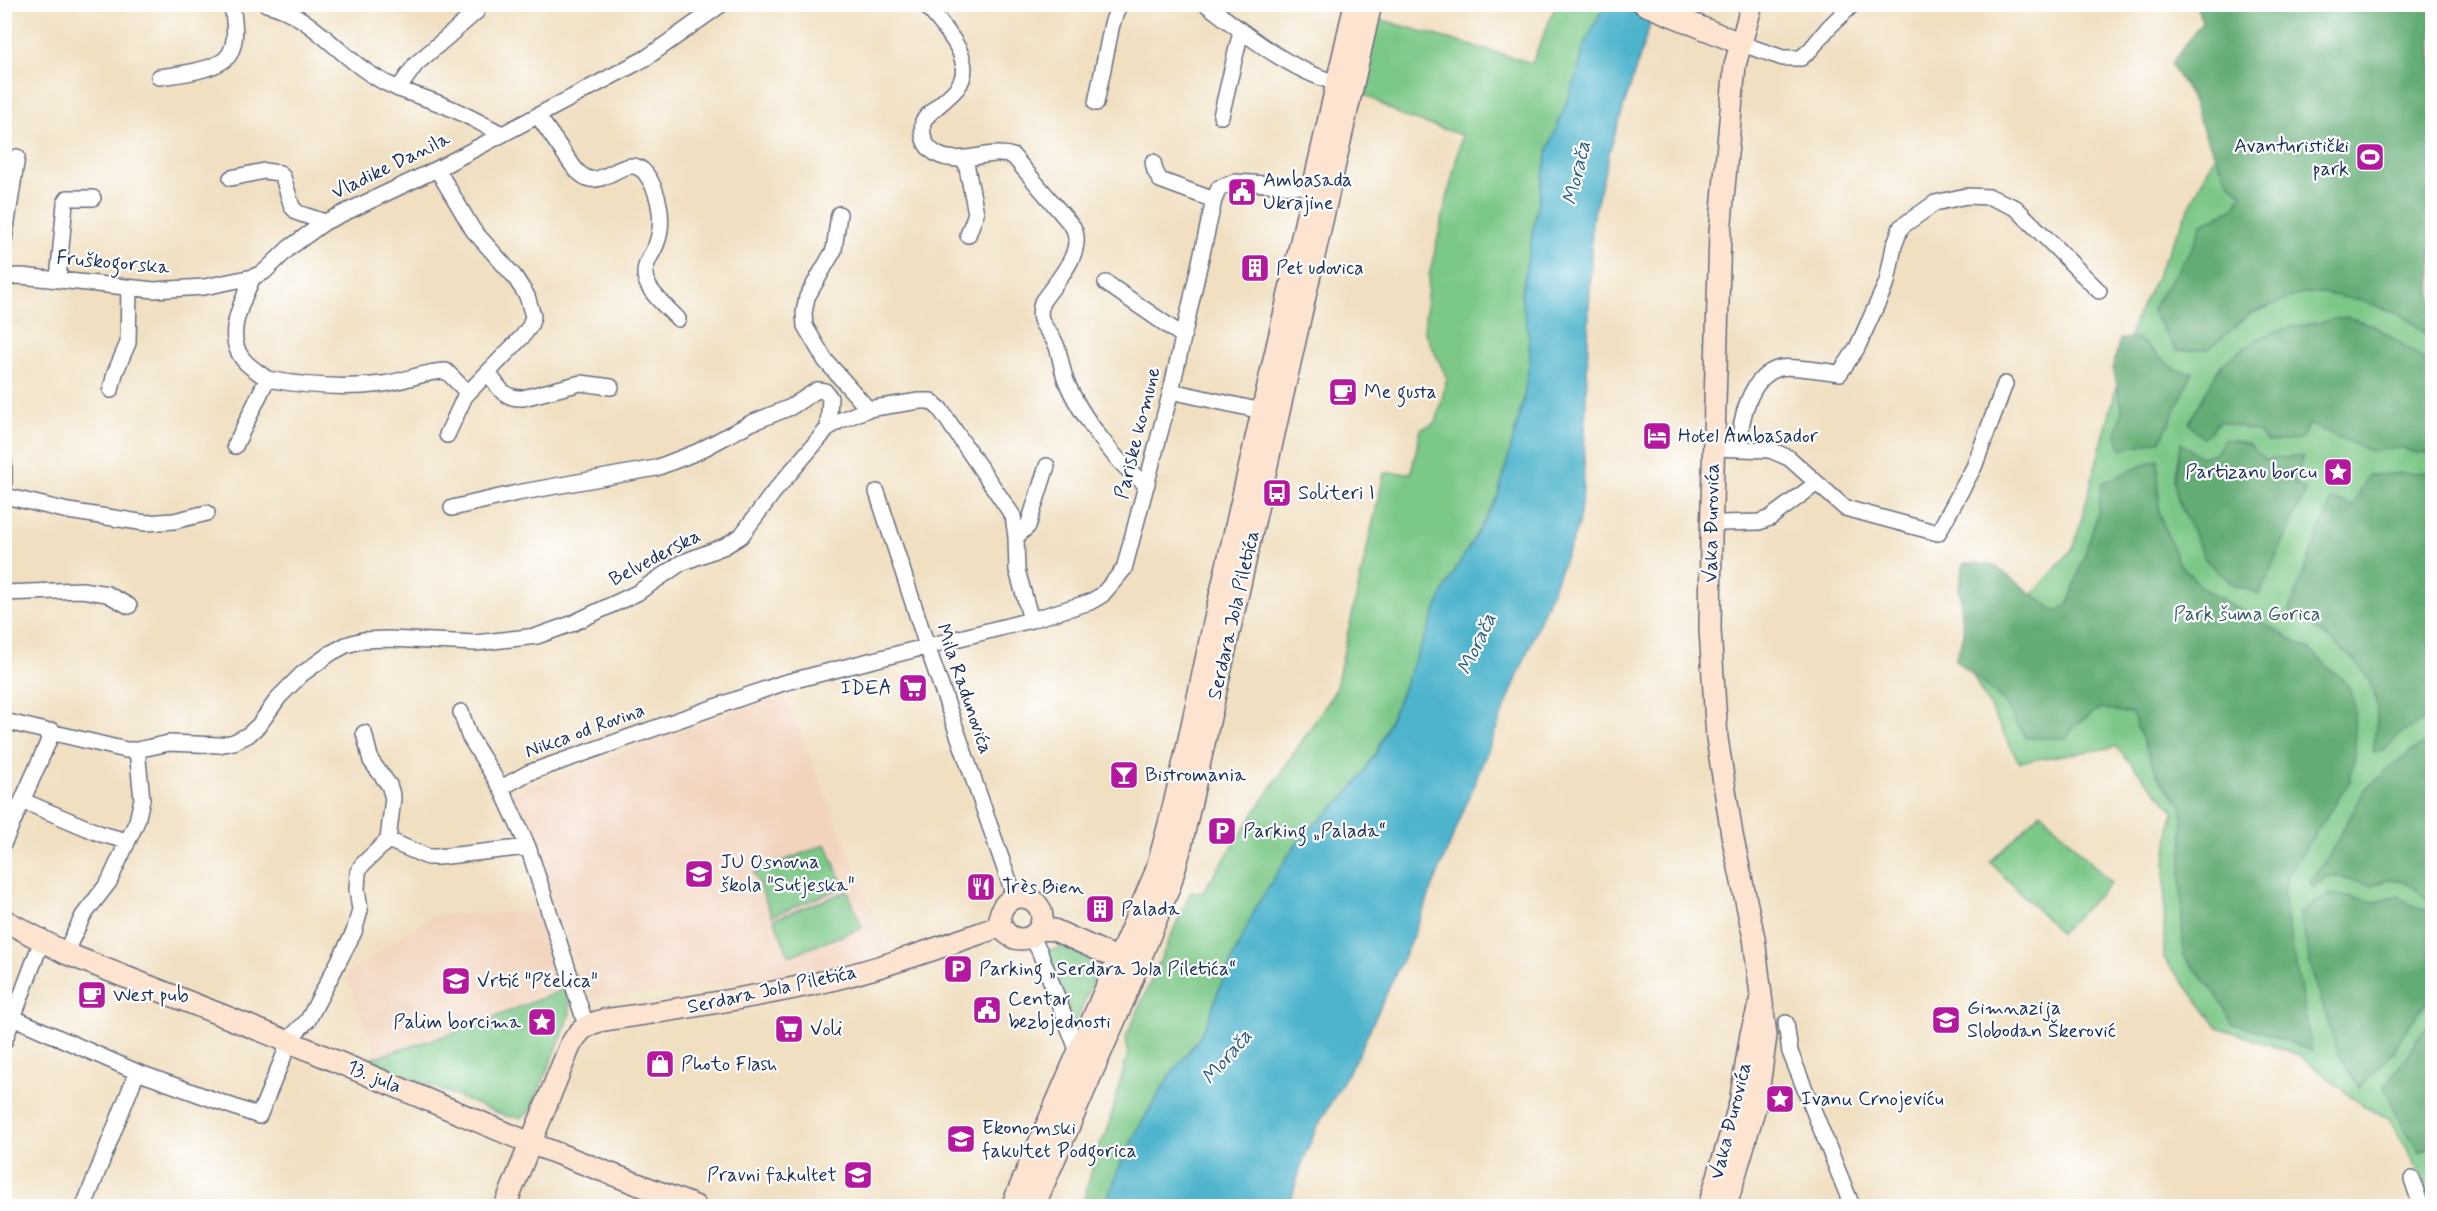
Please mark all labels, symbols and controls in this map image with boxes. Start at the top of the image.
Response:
street label: Vladike Danila [327,125,456,206]
place label: Avanturistički park [2234,133,2349,183]
water label: Morača [1556,138,1598,208]
sports icon: Avanturistički park [2354,141,2386,173]
place label: Ambasada Ukrajine [1263,167,1352,217]
public building icon: Ambasada Ukrajine [1226,176,1258,208]
street label: Fruškogorska [55,245,172,283]
building icon: Pet udovica [1239,252,1271,284]
place label: Pet udovica [1276,255,1364,282]
street label: Pariske komune [1109,364,1167,502]
cafe icon: Me gusta [1327,376,1359,408]
place label: Me gusta [1364,379,1437,408]
hotel icon: Hotel Ambasador [1641,420,1673,452]
place label: Hotel Ambasador [1678,423,1819,450]
place icon: Partizanu borcu [2322,456,2354,488]
place label: Partizanu borcu [2185,459,2317,486]
street label: Vaka Đurovića [1697,463,1727,583]
bus stop icon: Soliteri I [1261,477,1293,509]
place label: Soliteri I [1298,480,1375,507]
street label: Belvederska [604,523,706,593]
street label: Serdara Jola Piletića [1201,528,1267,702]
park label: Park šuma Gorica [2174,601,2320,628]
water label: Morača [1451,608,1504,679]
street label: Mila Radunovića [929,620,999,758]
supermarket icon: IDEA [897,672,929,704]
place label: IDEA [840,675,892,702]
street label: Nikca od Rovina [521,697,649,765]
bar icon: Bistromania [1108,759,1140,791]
place label: Bistromania [1145,762,1247,789]
parking icon: Parking „Palada“ [1206,815,1238,847]
place label: Parking „Palada“ [1243,818,1386,847]
place label: JU Osnovna škola "Sutjeska" [720,849,855,899]
school or university icon: JU Osnovna škola "Sutjeska" [683,858,715,890]
restaurant icon: Très Bien [965,871,997,903]
place label: Très Bien [1002,874,1084,901]
building icon: Palada [1084,893,1116,925]
place label: Palada [1121,896,1181,923]
parking icon: Parking „Serdara Jola Piletića“ [942,953,974,985]
place label: Parking „Serdara Jola Piletića“ [979,956,1236,985]
street label: Serdara Jola Piletića [685,959,859,1021]
school or university icon: Vrtić "Pčelica" [440,965,472,997]
place label: Vrtić "Pčelica" [477,968,598,995]
cafe icon: West pub [76,979,108,1011]
place label: West pub [113,982,189,1009]
place label: Centar bezbjednosti [1008,986,1111,1036]
public building icon: Centar bezbjednosti [971,994,1003,1026]
place label: Gimnazija Slobodan Škerović [1967,995,2116,1045]
school or university icon: Gimnazija Slobodan Škerović [1930,1004,1962,1036]
place icon: Palim borcima [526,1006,558,1038]
place label: Palim borcima [393,1009,522,1036]
supermarket icon: Voli [773,1013,805,1045]
place label: Voli [810,1016,842,1043]
water label: Morača [1195,1023,1259,1091]
shop icon: Photo Flash [644,1048,676,1080]
place label: Photo Flash [681,1051,777,1078]
street label: 13. jula [342,1053,406,1101]
street label: Vaka Đurovića [1703,1060,1759,1182]
place icon: Ivanu Crnojeviću [1764,1083,1796,1115]
place label: Ivanu Crnojeviću [1801,1086,1944,1113]
place label: Ekonomski fakultet Podgorica [982,1115,1137,1167]
school or university icon: Ekonomski fakultet Podgorica [945,1123,977,1155]
school or university icon: Pravni fakultet [842,1159,874,1191]
place label: Pravni fakultet [707,1162,837,1189]

